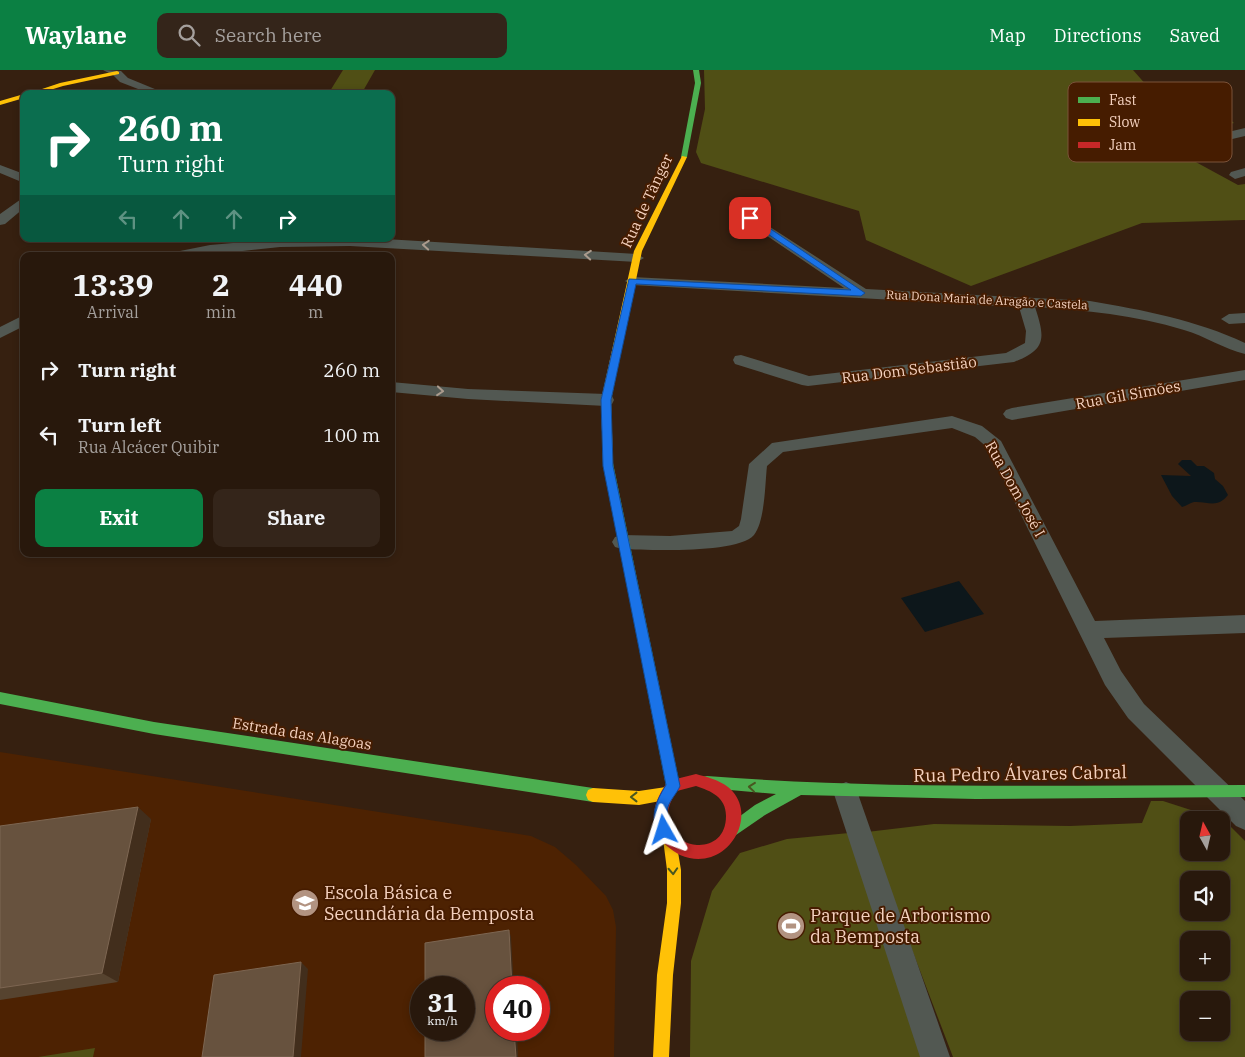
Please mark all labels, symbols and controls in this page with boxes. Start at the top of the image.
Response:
search box [157,13,507,58]
text: Waylane [25,19,127,51]
icon: search [175,21,203,49]
text: Search here [215,23,322,47]
text: Map [989,24,1026,47]
text: Directions [1054,24,1142,47]
text: Saved [1170,24,1220,47]
legend [1068,82,1232,162]
text: Fast [1109,91,1137,109]
text: 260 m [118,105,223,151]
icon: right [35,110,100,175]
text: Slow [1109,113,1140,131]
text: Jam [1109,136,1136,154]
text: Turn right [118,149,225,178]
street label: Rua de Tânger [617,151,677,251]
pin [729,197,771,239]
icon: arrive [736,204,764,232]
icon: left [114,205,142,233]
icon: ahead [167,205,195,233]
icon: ahead [220,205,248,233]
icon: right [273,205,301,233]
one-way arrow [422,239,430,250]
one-way arrow [584,250,592,261]
text: 13:39 [72,265,153,304]
text: 2 [212,265,230,304]
text: 440 [289,265,343,304]
street label: Rua Dona Maria de Aragão e Castela [886,287,1089,312]
text: Arrival [87,302,139,322]
text: min [206,302,236,322]
text: m [308,302,323,322]
street label: Rua Dom Sebastião [840,352,978,387]
icon: right [35,356,63,384]
text: Turn right [78,358,176,382]
text: 260 m [323,358,380,382]
street label: Rua Gil Simões [1074,376,1182,413]
one-way arrow [436,385,444,396]
text: Turn left [78,413,161,437]
icon: left [35,421,63,449]
text: 100 m [323,423,380,447]
text: Rua Alcácer Quibir [78,437,219,457]
street label: Rua Dom José I [981,437,1050,540]
button: Exit [35,489,203,547]
button: Share [213,489,380,547]
street label: Estrada das Alagoas [231,713,373,754]
street label: Rua Pedro Álvares Cabral [913,760,1127,787]
one-way arrow [748,782,756,793]
one-way arrow [630,792,638,802]
position arrow [637,803,689,855]
north arrow [1180,811,1230,861]
map controls [1180,811,1230,1041]
one-way arrow [668,867,679,875]
button: sound [1180,871,1230,921]
place label: Escola Básica e Secundária da Bemposta [324,881,535,925]
school or university icon: Escola Básica e Secundária da Bemposta [290,888,320,918]
place label: Parque de Arborismo da Bemposta [810,904,990,948]
sports icon: Parque de Arborismo da Bemposta [776,911,806,941]
button: + [1180,931,1230,981]
speed limit sign: 40 [485,976,550,1041]
text: 31 [427,986,458,1019]
button: − [1180,991,1230,1041]
text: km/h [427,1013,458,1028]

